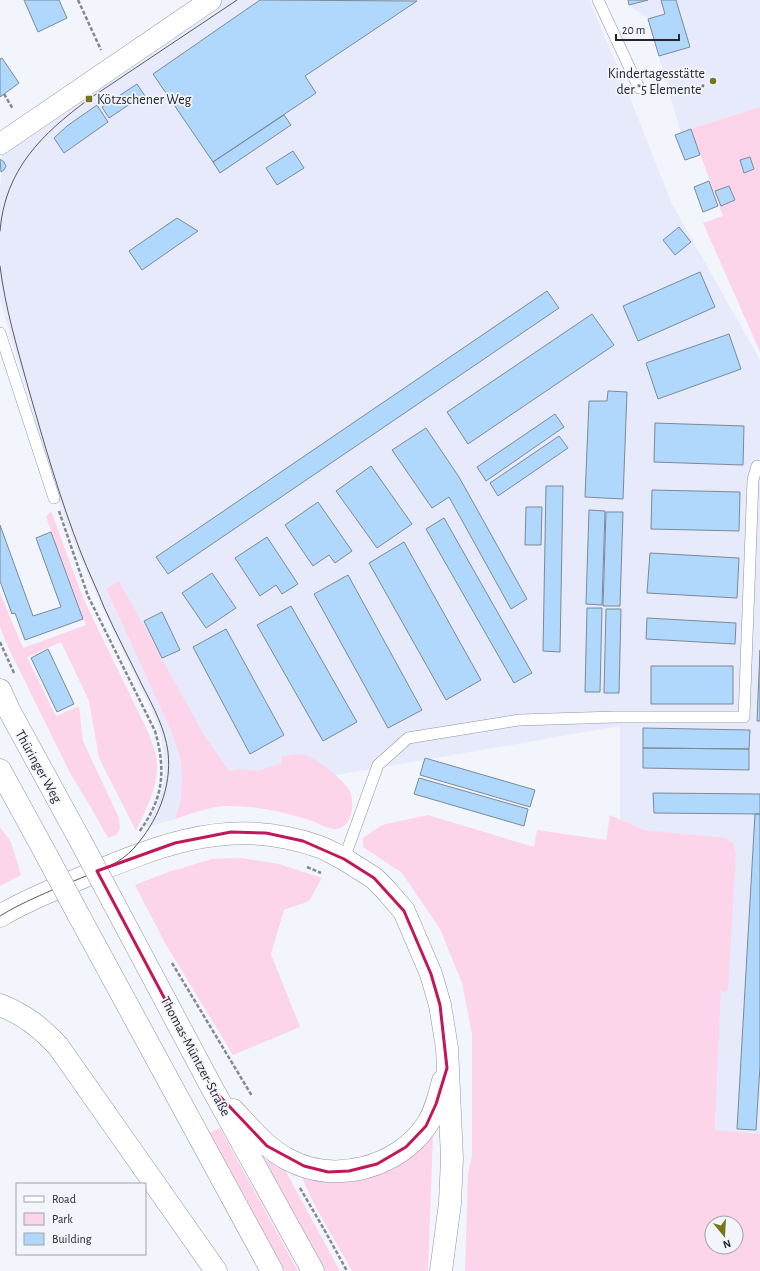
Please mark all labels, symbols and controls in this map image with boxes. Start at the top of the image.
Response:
scale bar [616,16,679,42]
text: 20 m [622,24,645,36]
place label: Kindertagesstätte der "5 Elemente" [608,67,705,97]
marker: Kindertagesstätte der "5 Elemente" [708,76,718,86]
place label: Kötzschener Weg [97,93,191,107]
marker: Kötzschener Weg [84,94,94,104]
street label: Thüringer Weg [12,728,64,806]
street label: Thomas-Müntzer-Straße [158,994,233,1119]
legend [16,1183,146,1255]
text: Road [52,1193,76,1205]
text: Park [52,1213,73,1225]
north arrow [704,1215,744,1255]
text: Building [52,1233,92,1245]
text: N [722,1238,732,1250]

